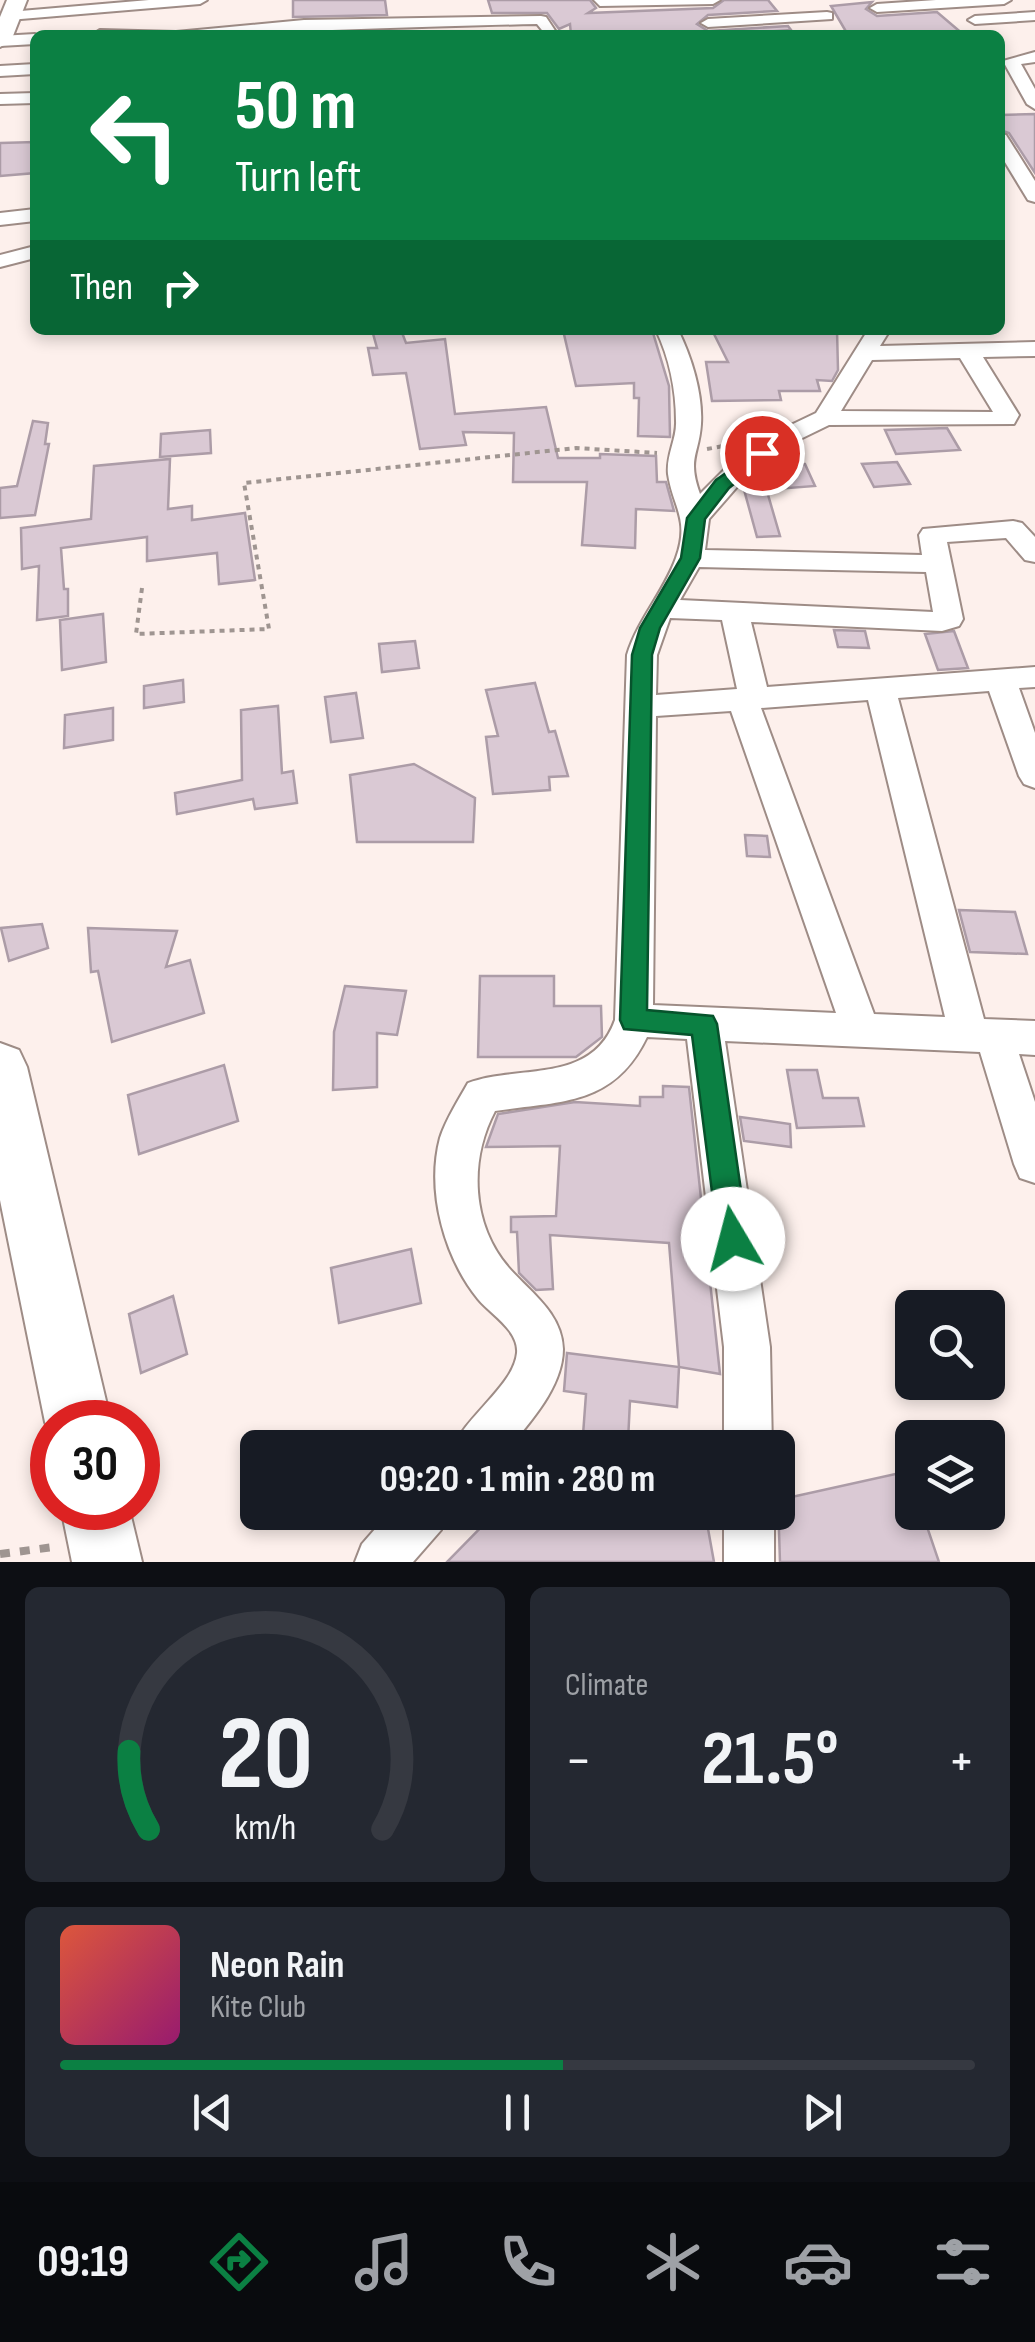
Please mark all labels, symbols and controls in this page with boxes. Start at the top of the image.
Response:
text: 50 m [235,65,356,149]
icon: left [70,70,200,200]
text: Turn left [235,150,361,205]
icon: right [153,260,208,315]
text: Then [70,265,133,310]
pin [720,411,805,496]
icon: arrive [735,426,790,481]
position arrow [681,1187,785,1291]
map controls [895,1290,1005,1530]
button: search [895,1290,1005,1400]
speed limit sign: 30 [30,1400,160,1530]
button: layers [895,1420,1005,1530]
text: 09:20 · 1 min · 280 m [380,1457,655,1502]
text: Climate [565,1666,648,1705]
text: 20 [217,1693,313,1818]
text: 21.5° [701,1715,839,1806]
text: − [565,1728,592,1795]
text: + [948,1728,975,1795]
text: km/h [234,1807,296,1850]
text: Neon Rain [210,1943,344,1988]
text: Kite Club [210,1988,306,2027]
icon: previous [185,2085,240,2140]
icon: pause [490,2085,545,2140]
icon: next [795,2085,850,2140]
icon: directions [204,2227,274,2297]
icon: music [349,2227,419,2297]
icon: phone [493,2227,563,2297]
icon: climate [638,2227,708,2297]
icon: car [783,2227,853,2297]
icon: filters [928,2227,998,2297]
text: 09:19 [37,2235,129,2290]

